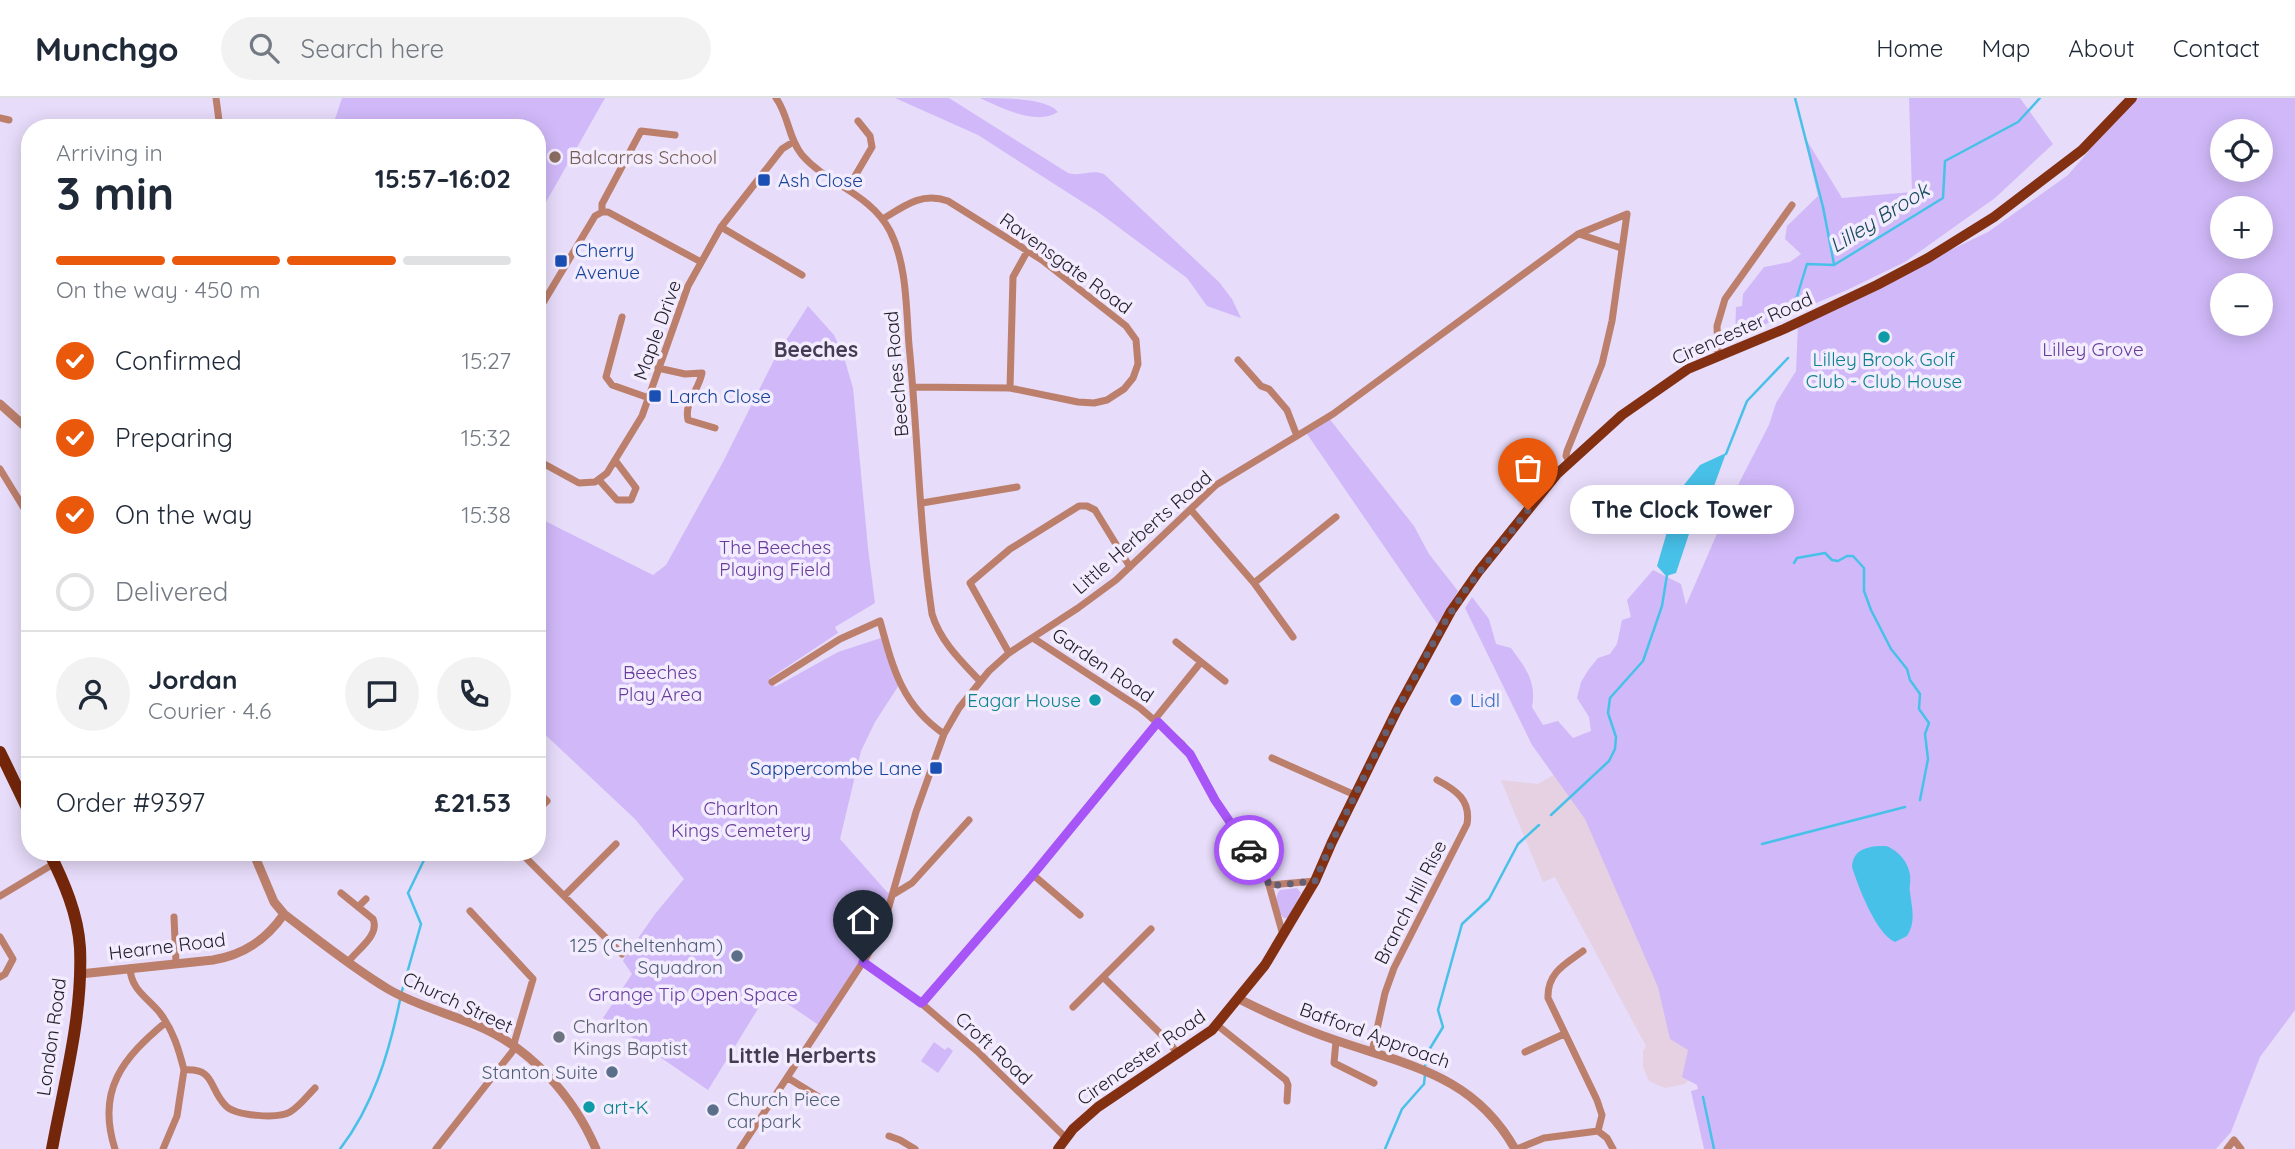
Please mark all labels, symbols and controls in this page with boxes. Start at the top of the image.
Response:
search box [221,17,711,80]
text: Munchgo [35,28,179,69]
icon: search [245,29,283,67]
text: Search here [301,32,444,65]
text: Home [1876,33,1943,63]
text: Map [1981,33,2030,63]
text: About [2068,33,2135,63]
text: Contact [2173,33,2260,63]
map controls [2210,119,2273,336]
button: locate [2210,119,2273,182]
text: Arriving in [56,138,163,167]
place label: Balcarras School [569,145,717,169]
marker: Balcarras School [547,149,563,165]
text: 15:57–16:02 [375,162,511,195]
text: 3 min [56,164,174,222]
place label: Ash Close [778,168,863,192]
marker: Ash Close [756,172,772,188]
water label: Lilley Brook [1824,175,1935,258]
button: + [2210,196,2273,259]
street label: Ravensgate Road [995,207,1137,319]
place label: Cherry Avenue [575,238,640,284]
marker: Cherry Avenue [553,253,569,269]
button: − [2210,273,2273,336]
text: On the way · 450 m [56,275,261,304]
street label: Maple Drive [628,277,686,383]
street label: Cirencester Road [1668,286,1816,370]
street label: Beeches Road [879,310,913,438]
marker: Lilley Brook Golf Club - Club House [1876,329,1892,345]
district label: Beeches [774,336,858,362]
park label: Lilley Grove [2042,337,2144,361]
icon: check [56,342,94,380]
text: Confirmed [115,344,242,377]
text: 15:27 [462,346,511,375]
place label: Lilley Brook Golf Club - Club House [1806,347,1962,393]
place label: Larch Close [669,384,771,408]
marker: Larch Close [647,388,663,404]
icon: check [56,419,94,457]
text: Preparing [115,421,233,454]
text: 15:32 [461,423,511,452]
pin [1498,438,1558,510]
icon: bag [1509,449,1547,487]
street label: Little Herberts Road [1068,465,1216,599]
callout: The Clock Tower [1570,486,1794,534]
text: The Clock Tower [1591,495,1773,524]
icon: check [56,496,94,534]
text: On the way [115,498,253,531]
text: 15:38 [461,500,511,529]
park label: The Beeches Playing Field [719,535,831,581]
text: Delivered [115,575,228,608]
street label: Garden Road [1048,622,1158,708]
button: person [56,657,130,731]
button: chat [345,657,419,731]
button: phone [437,657,511,731]
park label: Beeches Play Area [618,660,702,706]
text: Jordan [148,663,237,696]
place label: Eagar House [967,688,1081,712]
place label: Lidl [1470,688,1500,712]
marker: Eagar House [1087,692,1103,708]
marker: Lidl [1448,692,1464,708]
text: Courier · 4.6 [148,696,271,725]
place label: Sappercombe Lane [750,756,922,780]
marker: Sappercombe Lane [928,760,944,776]
text: Order #9397 [56,786,205,819]
text: £21.53 [434,786,511,819]
park label: Charlton Kings Cemetery [671,796,811,842]
courier [1214,815,1284,885]
icon: car [1230,831,1268,869]
street label: Branch Hill Rise [1368,836,1452,968]
pin [833,890,893,962]
icon: home [844,901,882,939]
street label: Hearne Road [107,927,227,965]
place label: 125 (Cheltenham) Squadron [570,933,723,979]
marker: 125 (Cheltenham) Squadron [729,948,745,964]
street label: Church Street [399,966,517,1038]
street label: London Road [31,976,71,1098]
park label: Grange Tip Open Space [588,982,798,1006]
street label: Bafford Approach [1296,997,1454,1073]
street label: Cirencester Road [1072,1004,1210,1110]
street label: Croft Road [951,1006,1037,1090]
place label: Charlton Kings Baptist [573,1014,688,1060]
marker: Charlton Kings Baptist [551,1029,567,1045]
district label: Little Herberts [728,1042,876,1068]
place label: Stanton Suite [482,1060,598,1084]
marker: Stanton Suite [604,1064,620,1080]
place label: Church Piece car park [727,1087,840,1133]
place label: art-K [603,1095,649,1119]
marker: art-K [581,1099,597,1115]
marker: Church Piece car park [705,1102,721,1118]

